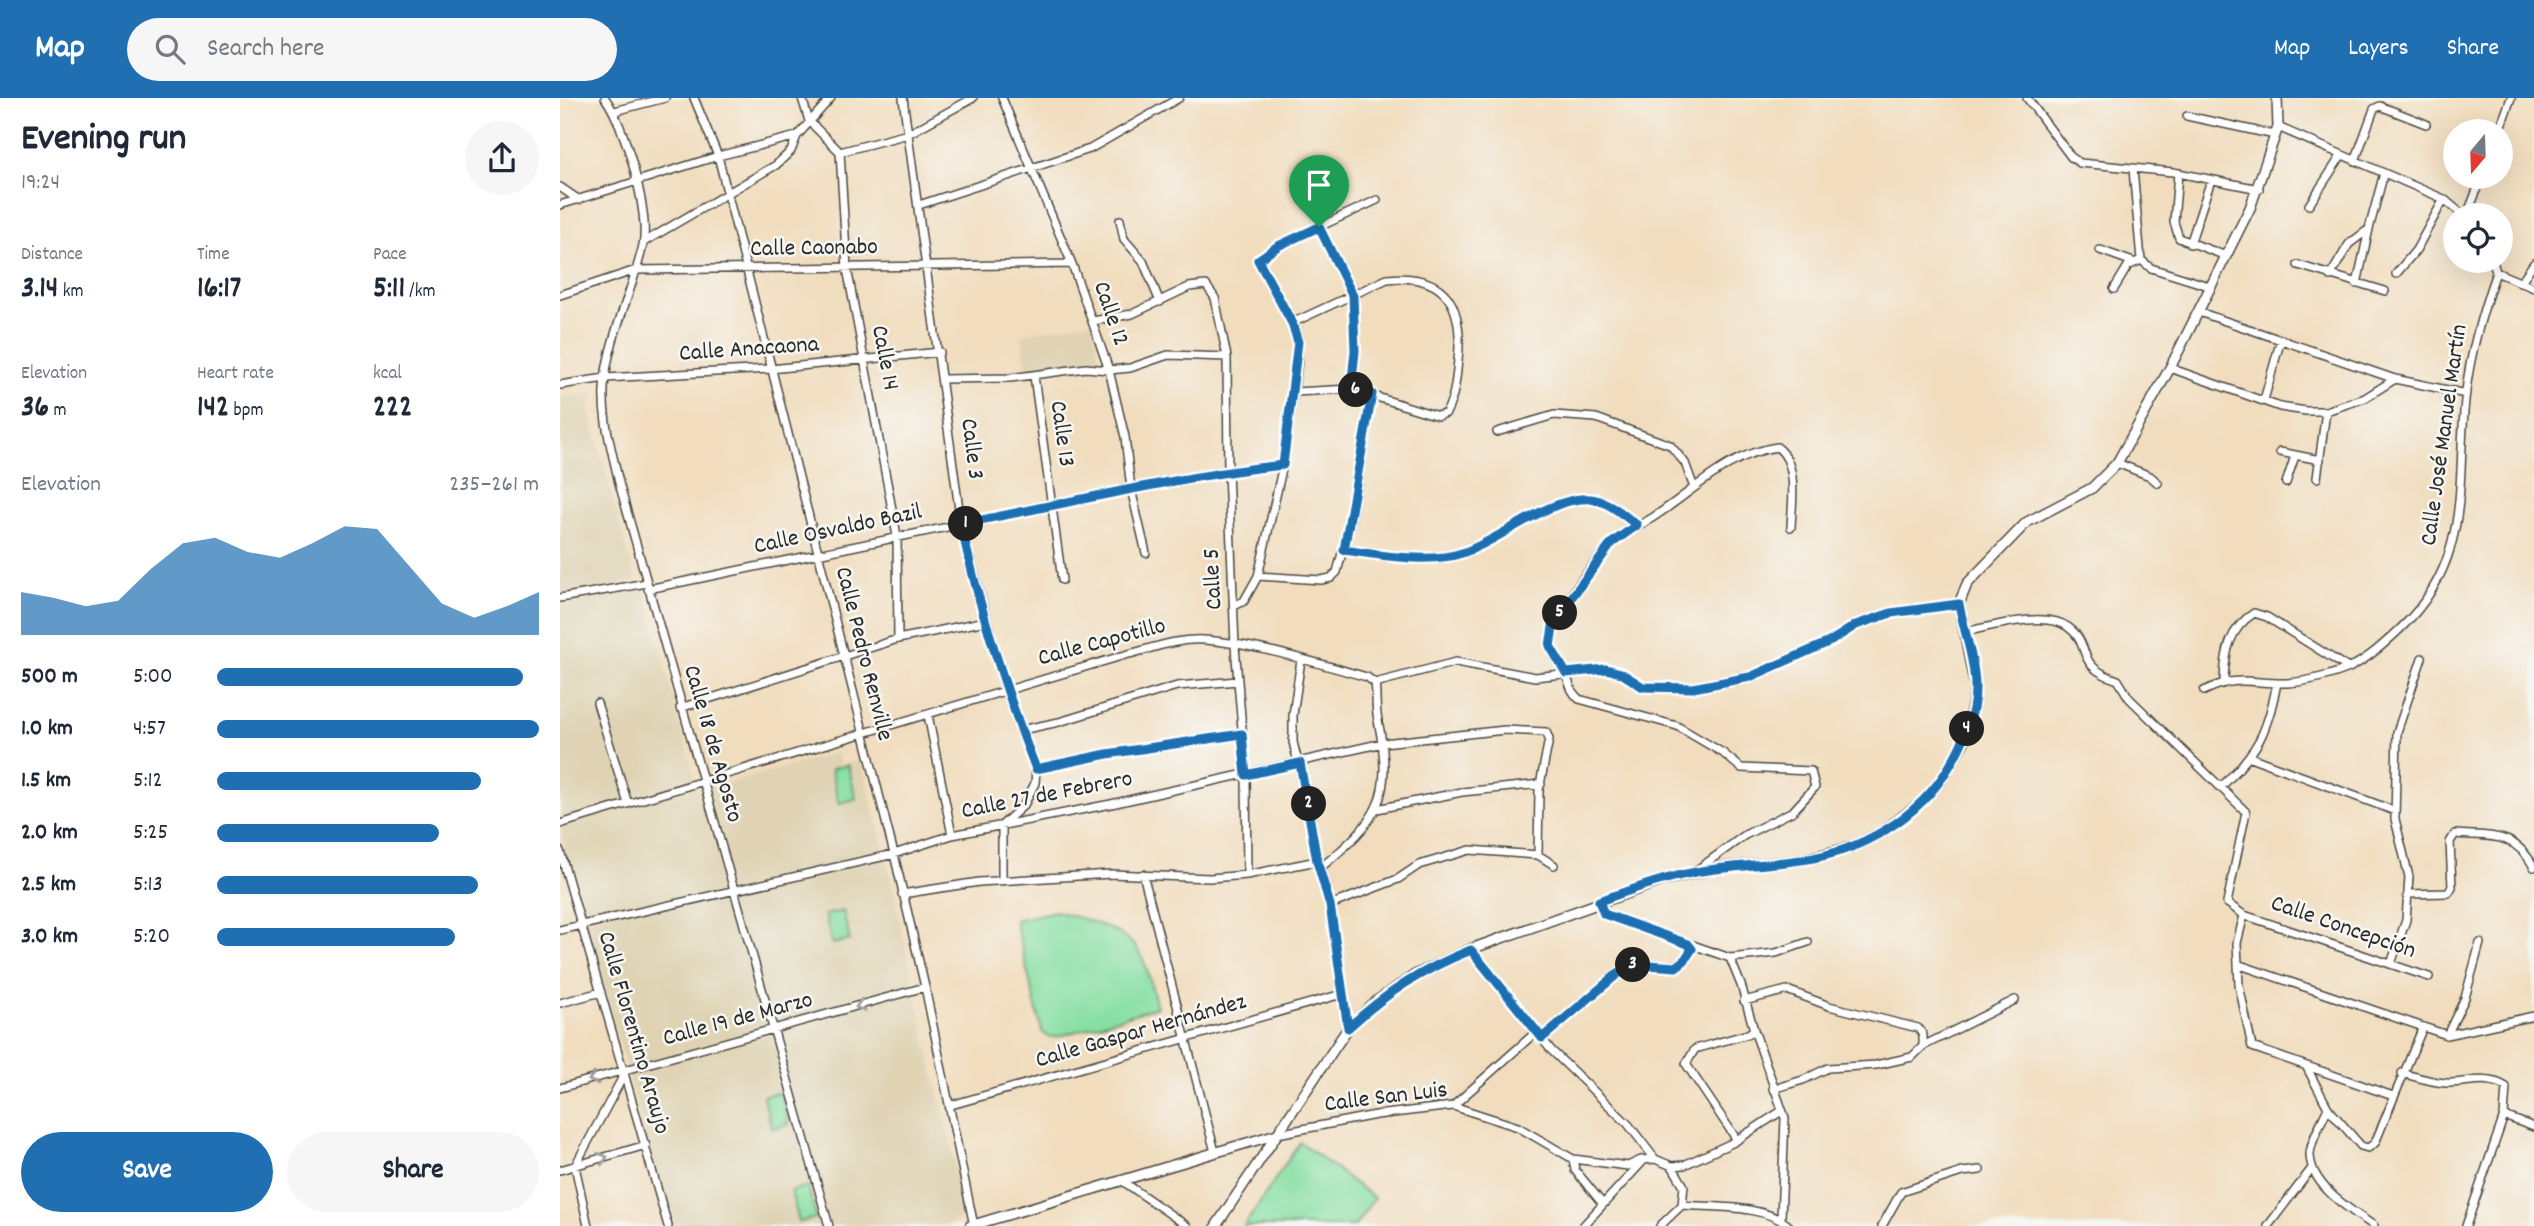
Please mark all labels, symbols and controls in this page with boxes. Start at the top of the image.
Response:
search box [127,18,617,81]
text: Map [35,26,85,73]
icon: search [151,30,189,68]
text: Search here [207,31,325,68]
text: Map [2274,32,2310,66]
text: Layers [2348,32,2409,66]
text: Share [2447,32,2499,66]
text: Evening run [21,113,186,168]
north arrow [2443,119,2513,189]
map controls [2443,119,2513,273]
button: share [465,121,539,195]
pin [1289,155,1349,227]
icon: arrive [1300,166,1338,204]
text: 19:24 [21,167,60,200]
button: locate [2443,203,2513,273]
street label: Calle Caonabo [750,231,878,267]
text: Distance [21,242,83,269]
text: Time [197,242,230,269]
text: Pace [373,242,407,269]
text: 3.14 [21,269,58,312]
text: 16:17 [197,269,241,312]
text: 5:11 [373,269,405,312]
street label: Calle 12 [1083,277,1137,351]
text: km [58,279,84,306]
text: /km [405,279,436,306]
street label: Calle 14 [861,322,907,394]
street label: Calle José Manuel Martín [2413,322,2477,548]
street label: Calle Anacaona [678,328,821,372]
text: Elevation [21,361,87,388]
text: Heart rate [197,361,274,388]
text: kcal [373,361,402,388]
pin: 6 [1338,372,1374,408]
text: 6 [1351,376,1360,403]
text: 36 [21,388,49,431]
text: 142 [197,388,229,431]
text: 222 [373,388,412,431]
text: m [49,398,66,425]
text: bpm [229,398,264,425]
street label: Calle 13 [1040,399,1082,469]
street label: Calle 3 [950,417,992,481]
text: Elevation [21,469,101,502]
text: 235–261 m [449,469,539,502]
street label: Calle Osvaldo Bazil [751,496,925,564]
pin: 1 [948,506,984,542]
text: 1 [963,510,968,537]
street label: Calle 5 [1195,547,1233,611]
street label: Calle Pedro Renville [825,563,901,745]
pin: 5 [1542,596,1578,630]
text: 5 [1555,599,1564,626]
street label: Calle Capotillo [1034,610,1170,676]
text: 500 m [21,661,78,694]
text: 5:00 [133,661,173,694]
street label: Calle 18 de Agosto [673,661,751,827]
pin: 4 [1950,712,1984,746]
text: 1.0 km [21,713,73,746]
text: 4:57 [133,713,166,746]
text: 4 [1963,715,1970,742]
street label: Calle 27 de Febrero [958,763,1136,829]
text: 1.5 km [21,765,71,798]
text: 5:12 [133,765,163,798]
pin: 2 [1292,786,1326,822]
text: 2 [1304,790,1313,817]
text: 2.0 km [21,817,78,850]
text: 5:25 [133,817,168,850]
text: 2.5 km [21,869,76,902]
text: 5:13 [133,869,163,902]
street label: Calle Concepción [2266,887,2420,969]
text: 3.0 km [21,921,78,954]
text: 5:20 [133,921,170,954]
street label: Calle Florentino Araujo [588,928,678,1138]
pin: 3 [1616,948,1650,982]
text: 3 [1628,951,1637,978]
street label: Calle 19 de Marzo [659,984,817,1056]
street label: Calle Gaspar Hernández [1032,986,1250,1078]
one-way arrow [854,998,866,1013]
one-way arrow [587,1071,599,1085]
street label: Calle San Luis [1323,1074,1449,1122]
button: Save [21,1132,273,1212]
button: Share [287,1132,539,1212]
one-way arrow [597,1151,609,1166]

